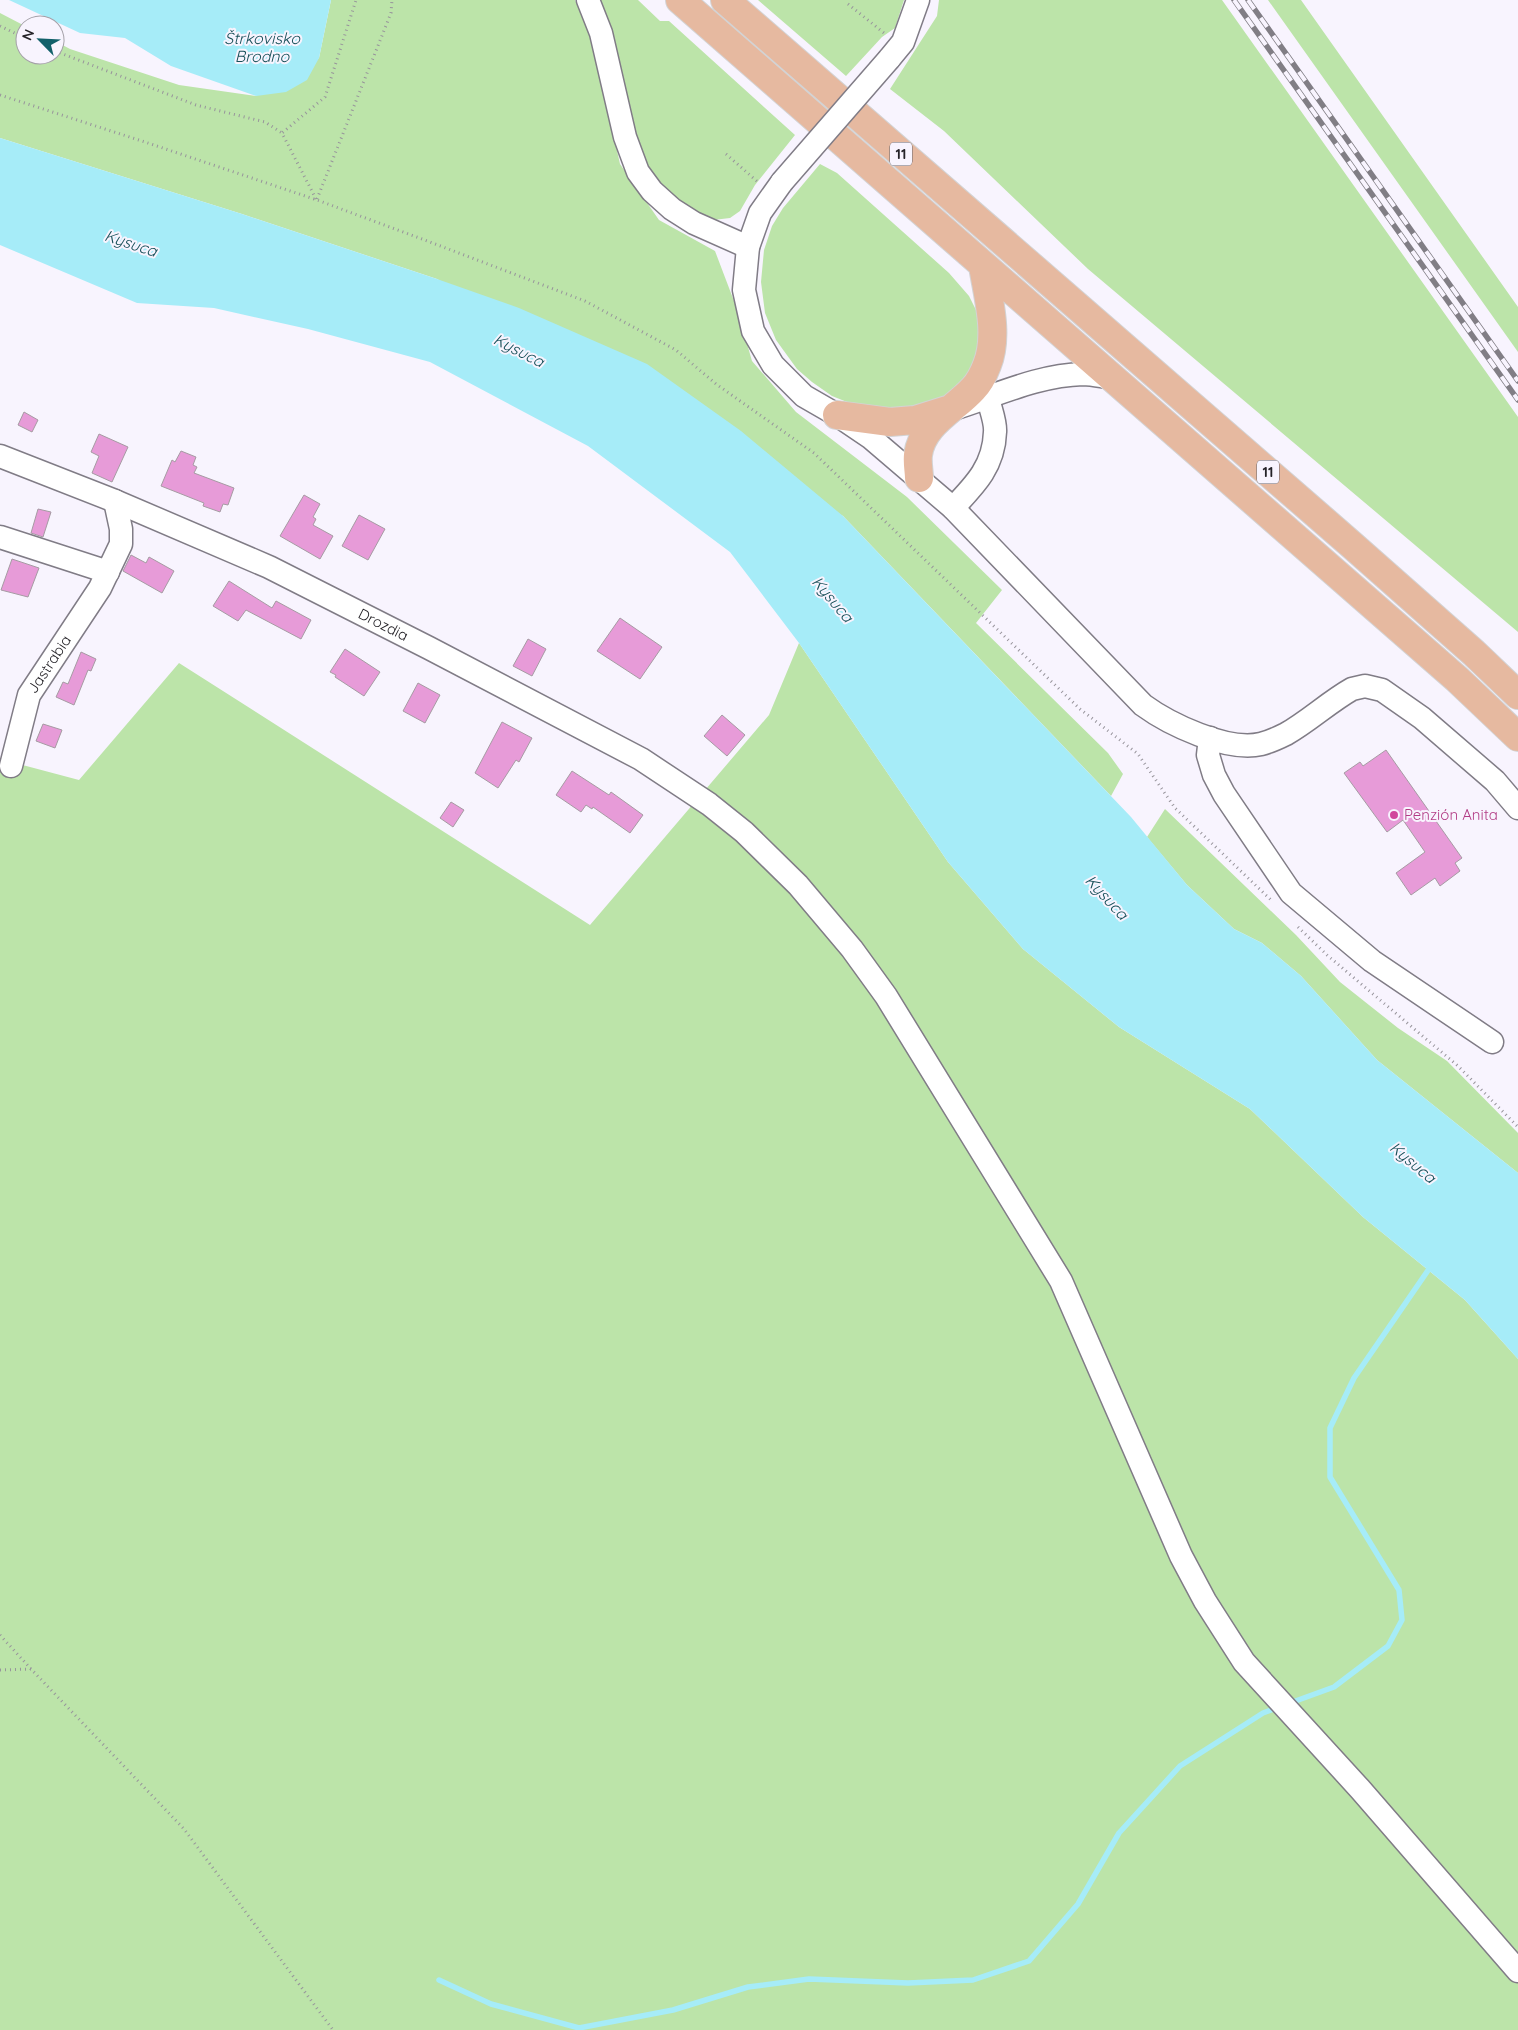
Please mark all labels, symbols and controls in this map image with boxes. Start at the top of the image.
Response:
north arrow [15,15,65,65]
text: N [18,26,38,43]
water label: Štrkovisko Brodno [224,28,301,66]
road number: 11 [890,142,912,166]
water label: Kysuca [102,225,161,261]
water label: Kysuca [490,329,549,372]
road number: 11 [1257,461,1279,484]
water label: Kysuca [808,572,859,627]
street label: Drozdia [355,604,412,645]
street label: Jastrabia [23,631,75,697]
place label: Penzión Anita [1404,805,1498,824]
marker: Penzión Anita [1388,809,1400,821]
water label: Kysuca [1081,870,1134,925]
water label: Kysuca [1386,1137,1441,1188]

